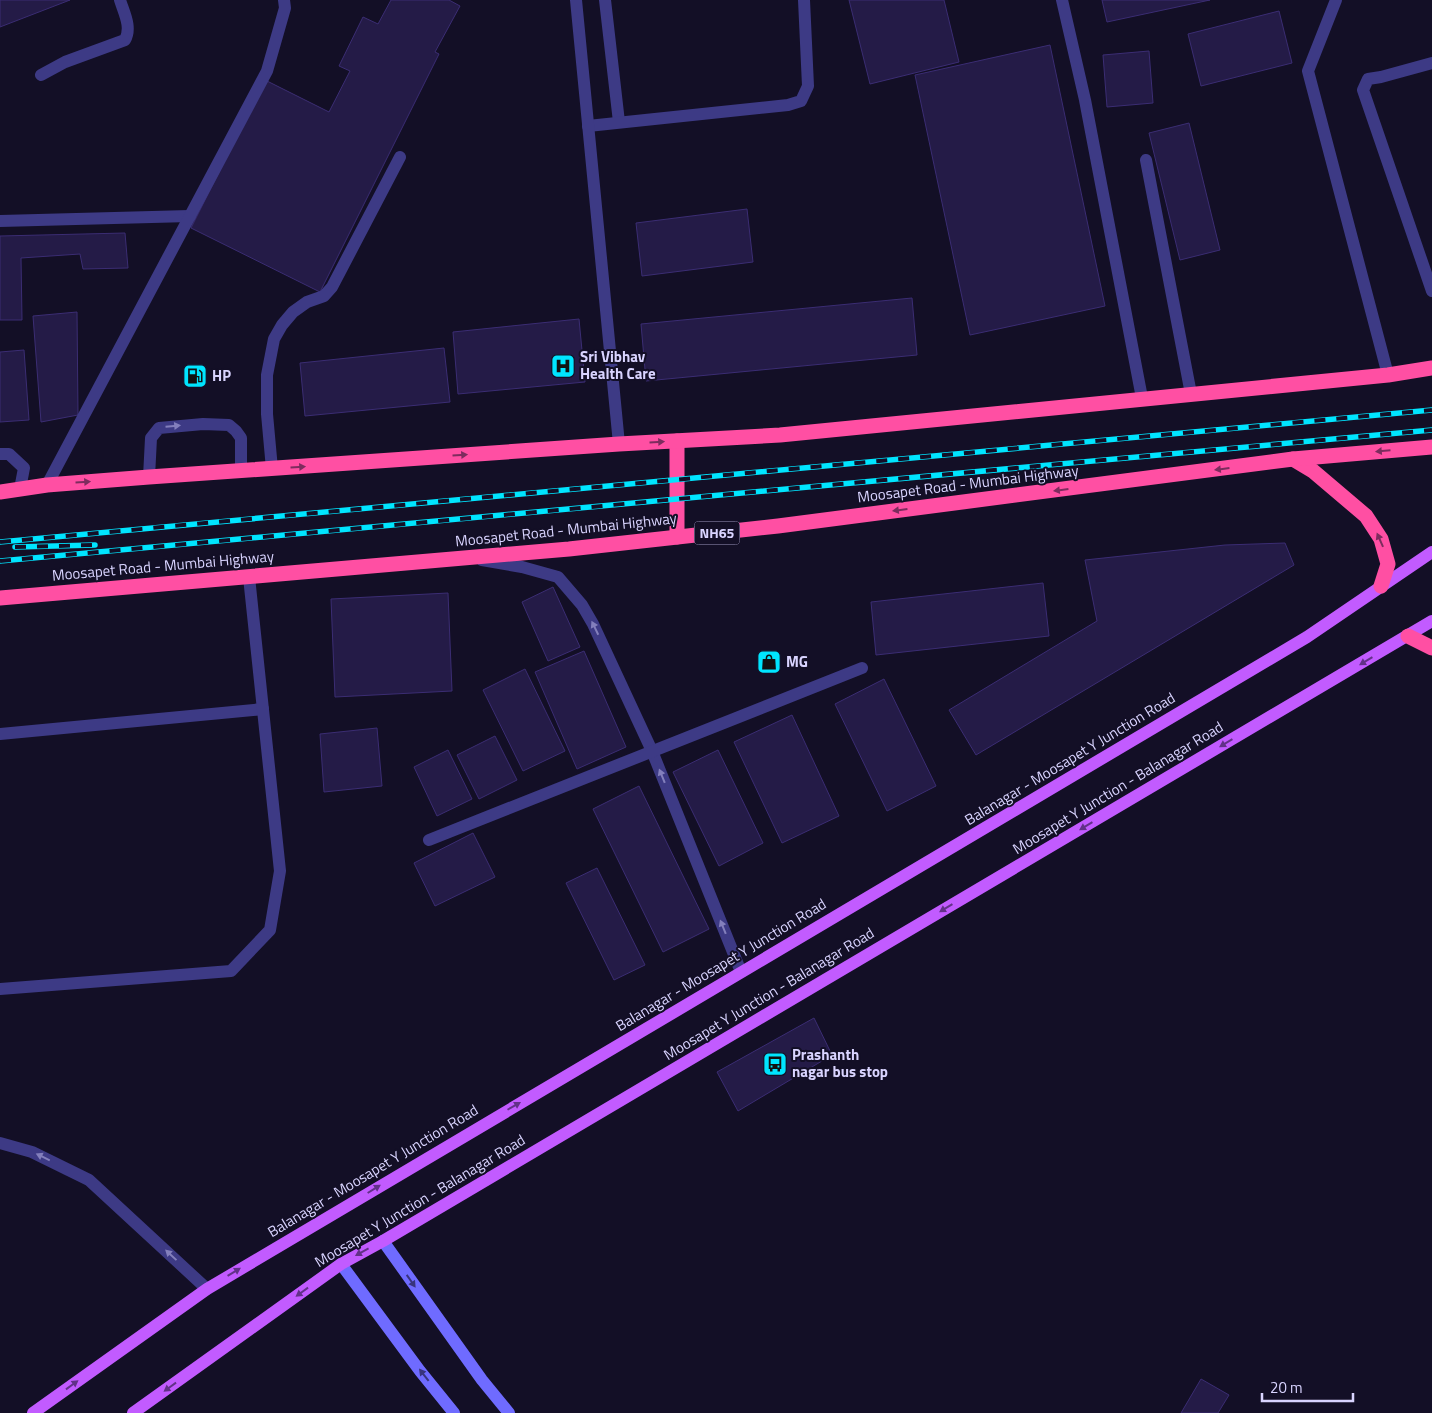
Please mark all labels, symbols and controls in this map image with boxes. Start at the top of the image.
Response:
place label: Sri Vibhav Health Care [580,345,656,385]
hospital icon: Sri Vibhav Health Care [550,353,576,379]
fuel station icon: HP [182,363,208,389]
place label: HP [212,364,231,387]
one-way arrow [165,422,181,430]
one-way arrow [649,438,665,446]
one-way arrow [1375,447,1391,455]
one-way arrow [452,451,468,459]
street label: Moosapet Road - Mumbai Highway [856,459,1080,508]
one-way arrow [290,463,306,471]
one-way arrow [1214,465,1230,473]
one-way arrow [75,477,91,485]
one-way arrow [1052,486,1068,494]
street label: Moosapet Road - Mumbai Highway [454,506,678,553]
one-way arrow [891,507,907,515]
road number: NH65 [694,522,740,544]
one-way arrow [1376,532,1385,547]
street label: Moosapet Road - Mumbai Highway [51,544,275,587]
one-way arrow [591,621,599,635]
shop icon: MG [756,649,782,675]
place label: MG [786,650,808,673]
one-way arrow [1359,656,1372,665]
street label: Balanagar - Moosapet Y Junction Road [960,686,1180,831]
street label: Moosapet Y Junction - Balanagar Road [1008,715,1228,860]
one-way arrow [1219,739,1232,748]
one-way arrow [657,769,665,784]
one-way arrow [1079,821,1093,830]
street label: Balanagar - Moosapet Y Junction Road [611,892,831,1037]
one-way arrow [940,904,953,913]
one-way arrow [718,920,726,934]
street label: Moosapet Y Junction - Balanagar Road [659,921,879,1066]
place label: Prashanth nagar bus stop [792,1043,888,1083]
bus stop icon: Prashanth nagar bus stop [762,1051,788,1077]
street label: Balanagar - Moosapet Y Junction Road [263,1098,483,1243]
one-way arrow [507,1101,520,1110]
street label: Moosapet Y Junction - Balanagar Road [310,1128,530,1273]
one-way arrow [36,1153,50,1161]
one-way arrow [367,1184,381,1193]
one-way arrow [355,1248,369,1256]
one-way arrow [164,1250,177,1261]
one-way arrow [227,1268,242,1276]
one-way arrow [406,1274,416,1288]
one-way arrow [295,1287,309,1297]
one-way arrow [418,1369,429,1382]
scale bar [1262,1370,1353,1402]
text: 20 m [1270,1376,1303,1399]
one-way arrow [65,1380,79,1390]
one-way arrow [163,1382,177,1392]

